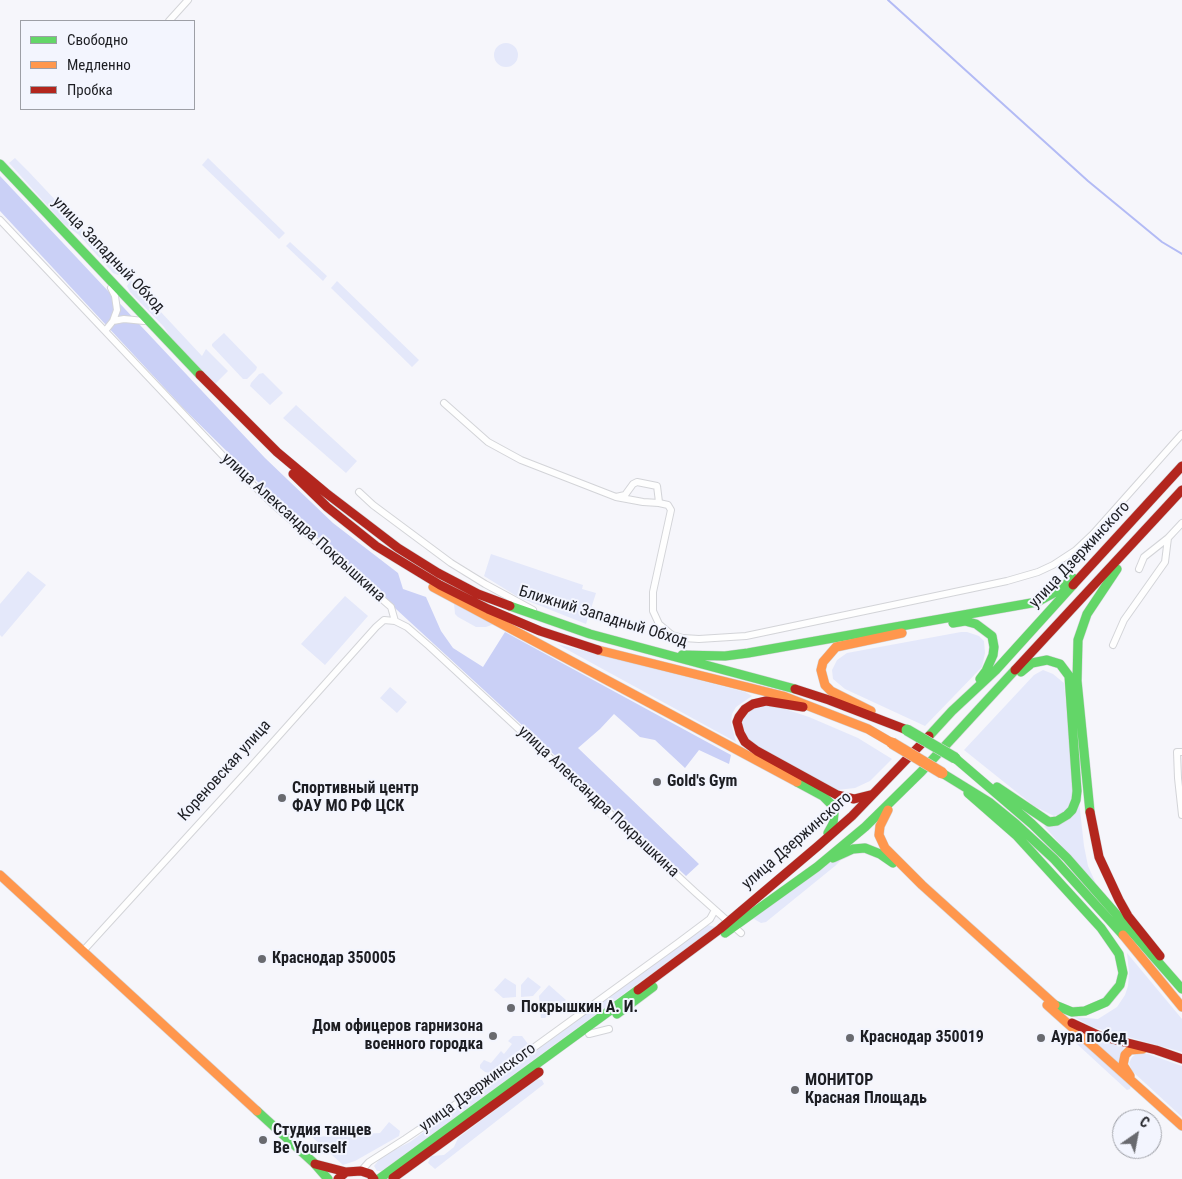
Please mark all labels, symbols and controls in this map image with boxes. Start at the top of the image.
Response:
legend [20,20,195,110]
text: Свободно [67,31,128,49]
text: Медленно [67,56,131,74]
text: Пробка [67,81,113,99]
street label: улица Западный Обход [48,193,168,317]
street label: улица Александра Покрышкина [217,450,389,606]
street label: улица Дзержинского [1026,498,1134,612]
street label: Ближний Западный Обход [516,582,690,652]
street label: Кореновская улица [175,717,275,825]
street label: улица Александра Покрышкина [513,722,683,882]
place label: Gold's Gym [667,772,737,792]
marker: Gold's Gym [651,776,663,788]
place label: Спортивный центр ФАУ МО РФ ЦСК [292,779,419,817]
street label: улица Дзержинского [738,788,856,894]
marker: Спортивный центр ФАУ МО РФ ЦСК [276,792,288,804]
place label: Краснодар 350005 [272,949,396,969]
marker: Краснодар 350005 [256,953,268,965]
place label: Покрышкин А. И. [521,998,638,1018]
marker: Покрышкин А. И. [505,1002,517,1014]
place label: Дом офицеров гарнизона военного городка [312,1017,483,1055]
place label: Краснодар 350019 [860,1028,984,1048]
place label: Аура побед [1051,1028,1127,1048]
marker: Дом офицеров гарнизона военного городка [487,1030,499,1042]
marker: Краснодар 350019 [844,1032,856,1044]
marker: Аура побед [1035,1032,1047,1044]
street label: улица Дзержинского [416,1039,540,1137]
place label: МОНИТОР Красная Площадь [805,1071,927,1109]
marker: МОНИТОР Красная Площадь [789,1084,801,1096]
north arrow [1112,1109,1162,1159]
text: С [1137,1113,1152,1131]
place label: Студия танцев Be Yourself [273,1121,372,1159]
marker: Студия танцев Be Yourself [257,1134,269,1146]

